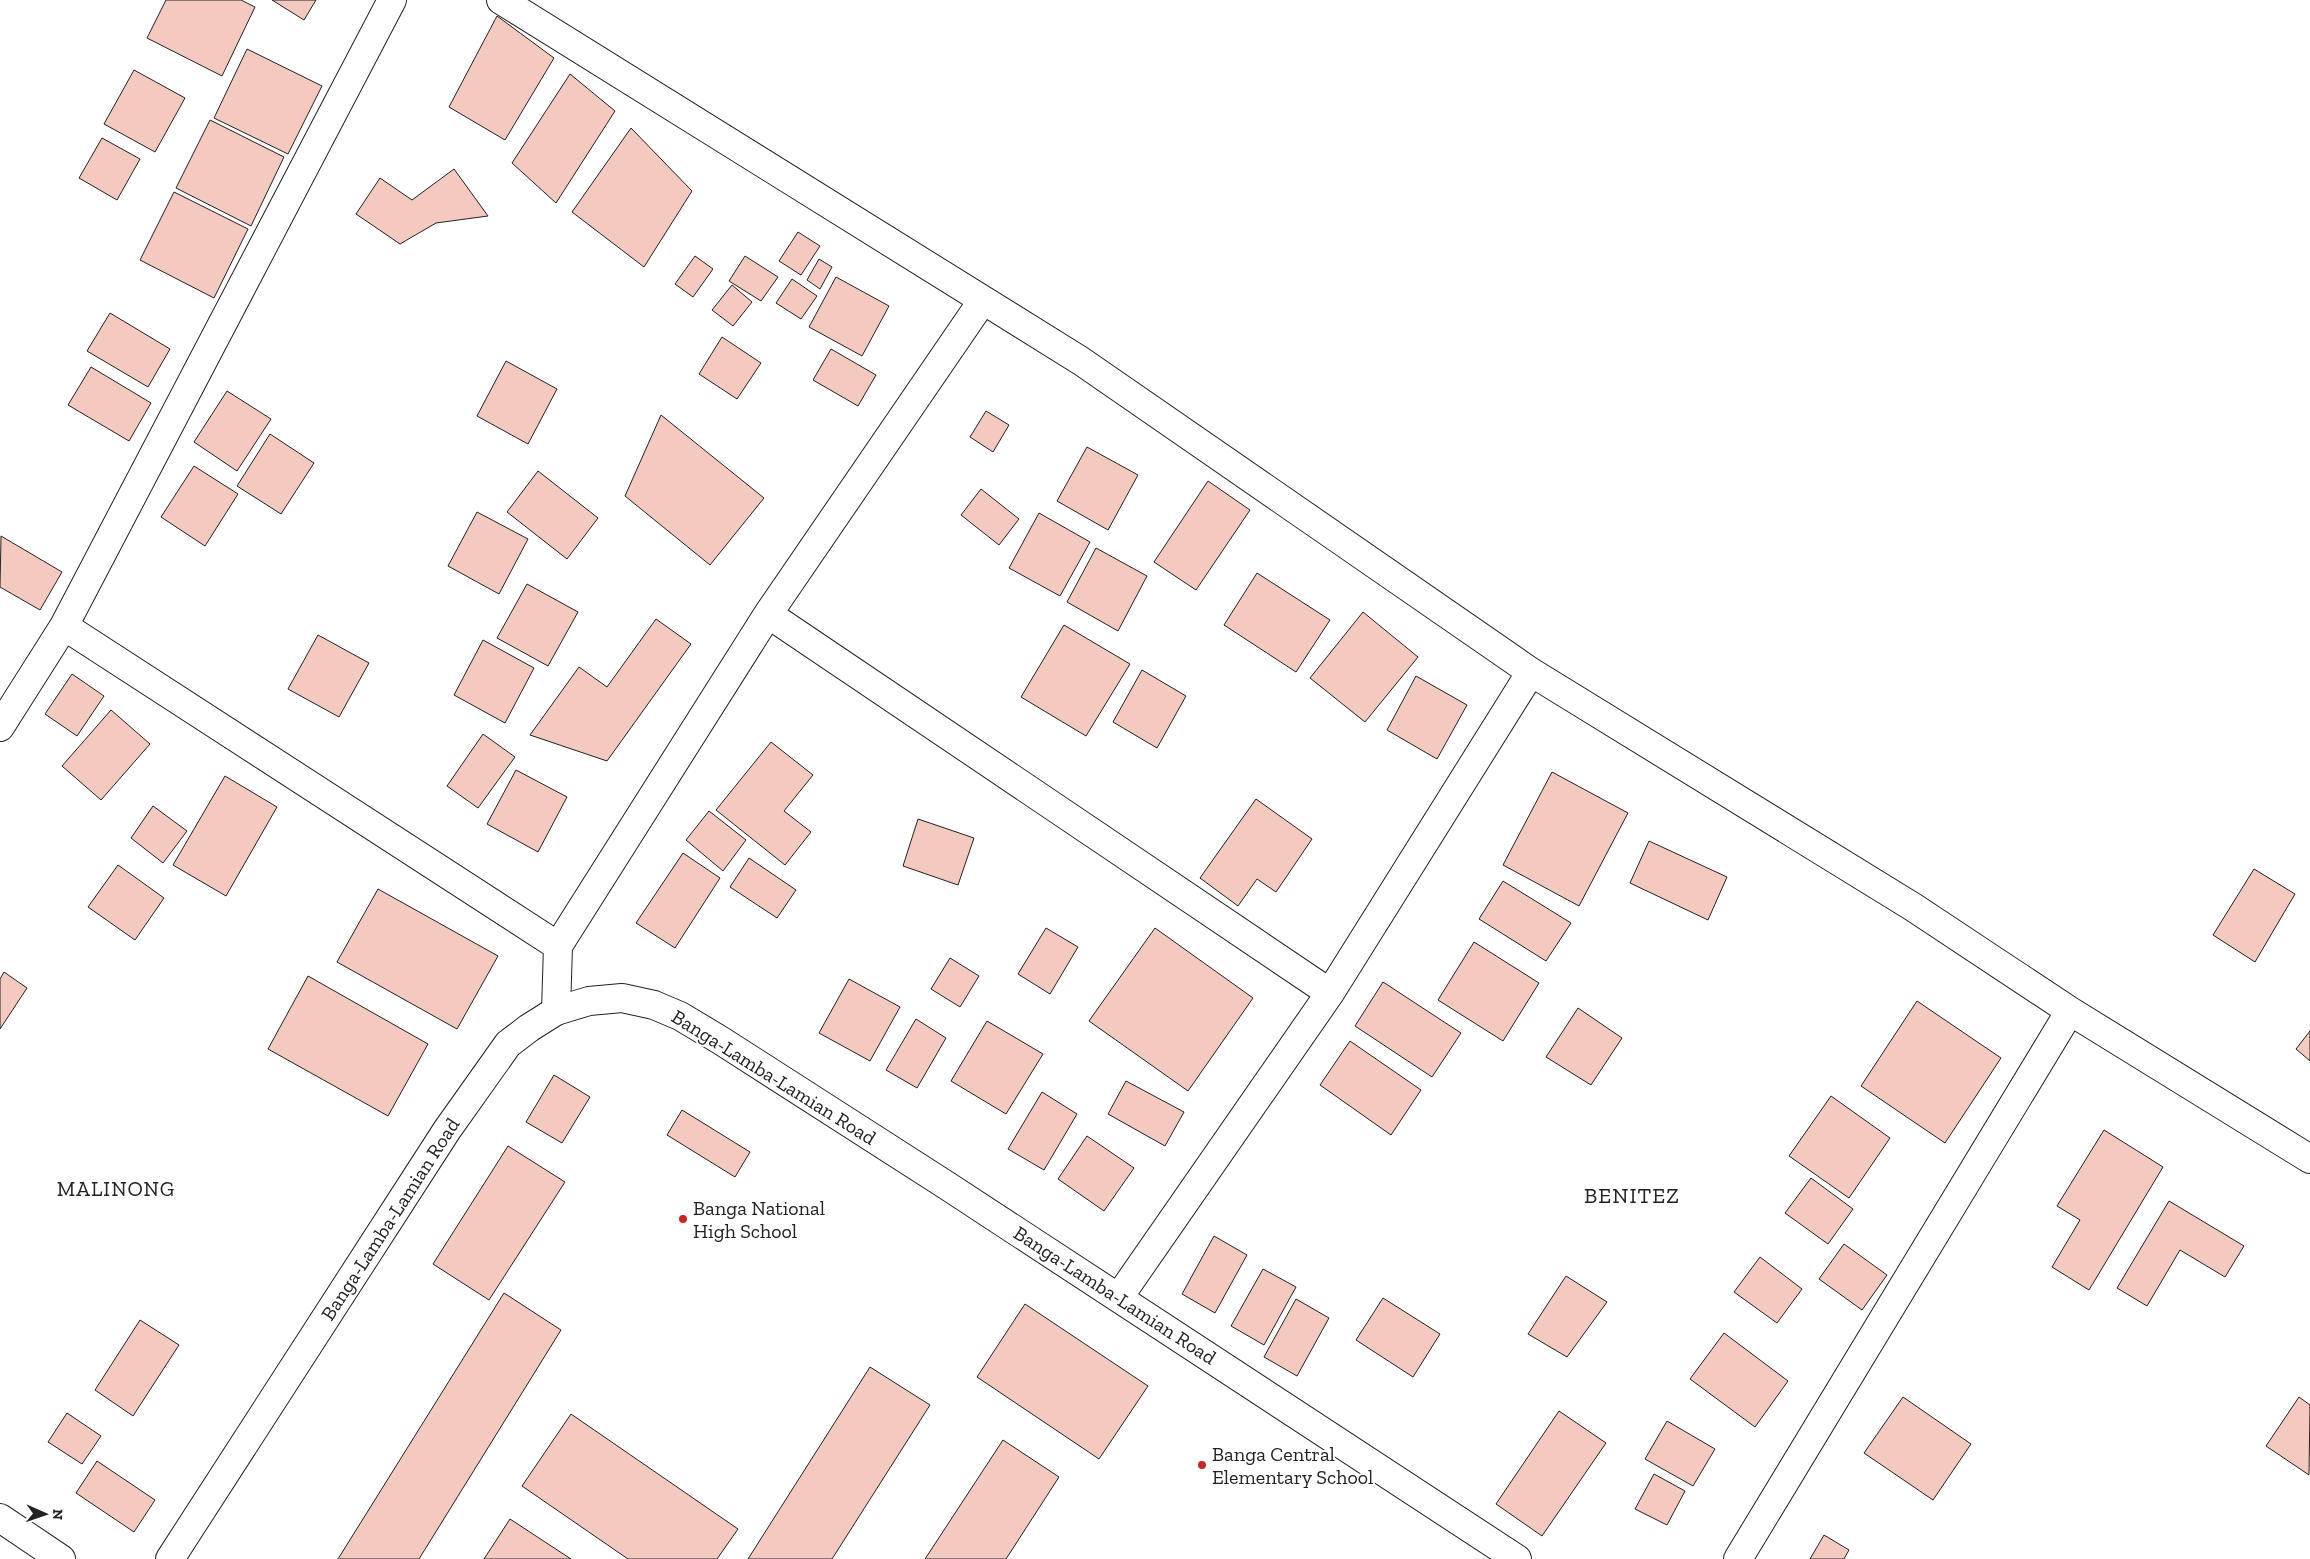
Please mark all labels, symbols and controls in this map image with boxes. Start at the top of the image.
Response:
street label: Banga-Lamba-Lamian Road [667,1004,881,1150]
street label: Banga-Lamba-Lamian Road [316,1113,464,1325]
district label: MALINONG [57,1176,175,1201]
district label: BENITEZ [1584,1182,1680,1209]
place label: Banga National High School [693,1196,825,1243]
marker: Banga National High School [677,1213,689,1225]
street label: Banga-Lamba-Lamian Road [1009,1221,1221,1369]
place label: Banga Central Elementary School [1212,1442,1373,1489]
marker: Banga Central Elementary School [1196,1459,1208,1471]
north arrow [20,1489,70,1539]
text: N [49,1509,66,1520]

